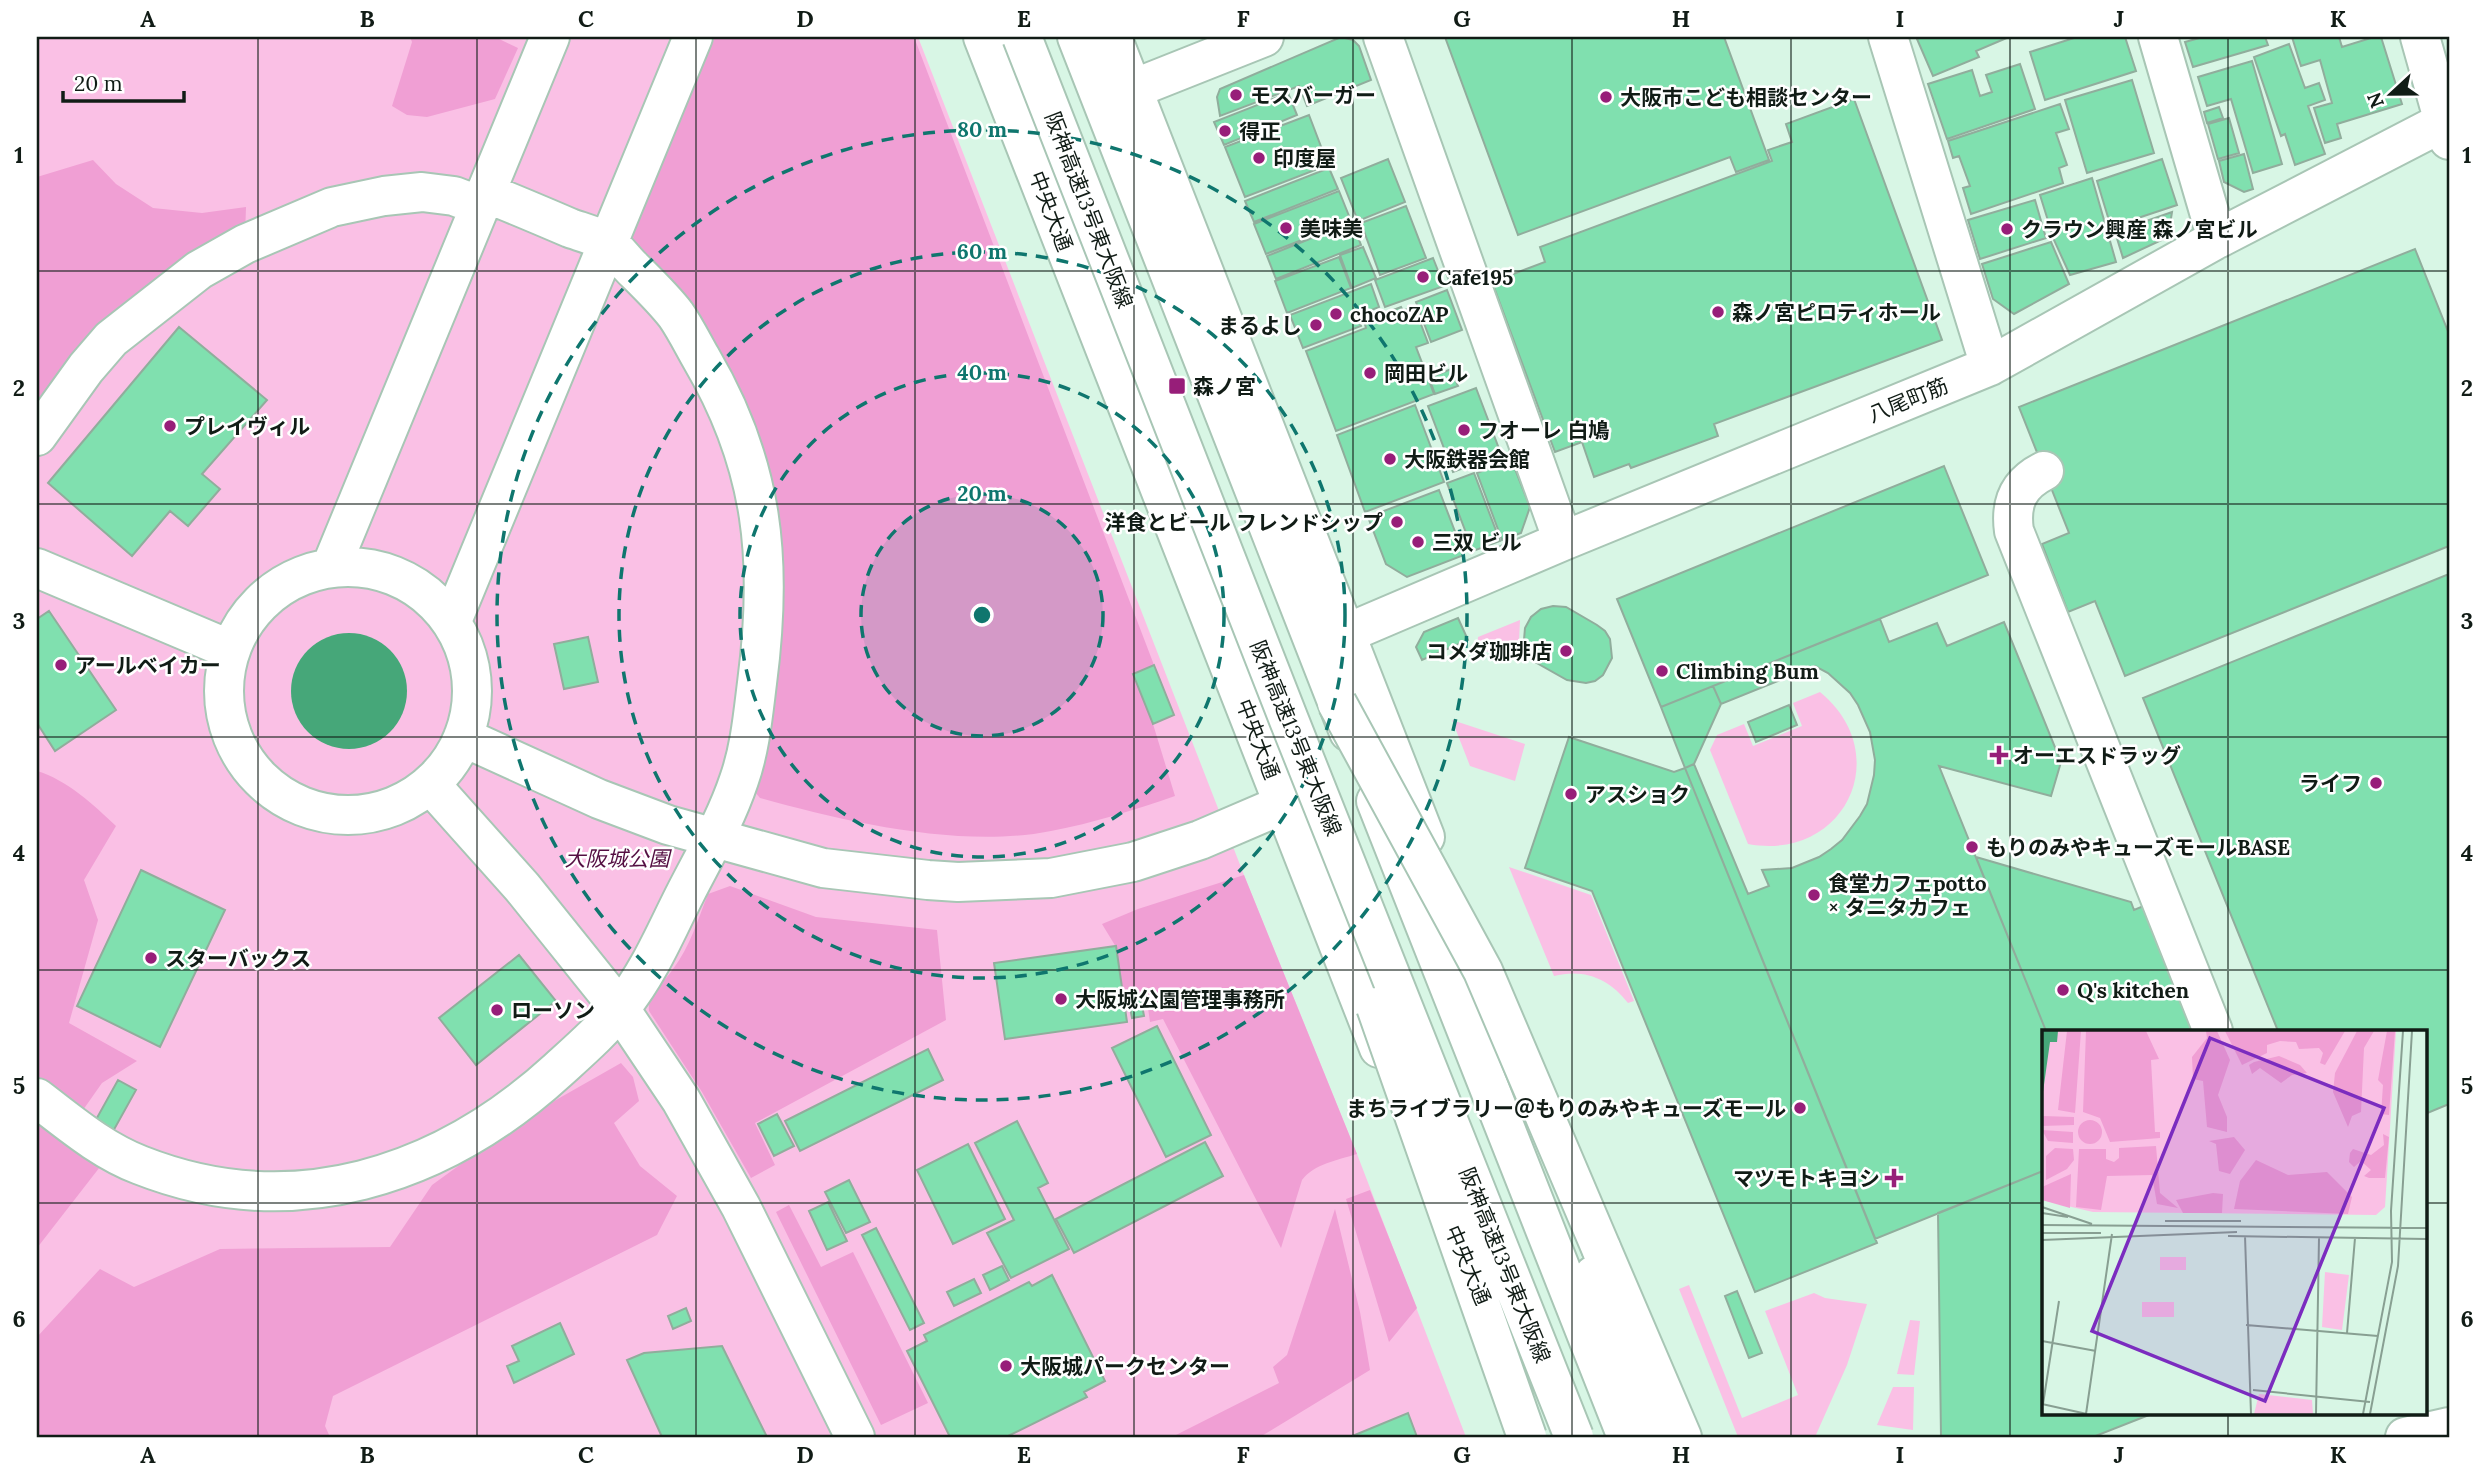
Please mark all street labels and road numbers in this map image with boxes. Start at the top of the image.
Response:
street label: 阪神高速13号東大阪線 [1039,108,1139,312]
street label: 中央大通 [1023,167,1079,255]
street label: 八尾町筋 [1864,372,1952,428]
street label: 阪神高速13号東大阪線 [1244,636,1348,840]
street label: 中央大通 [1230,695,1286,783]
street label: 阪神高速13号東大阪線 [1453,1163,1557,1367]
street label: 中央大通 [1439,1221,1497,1309]

